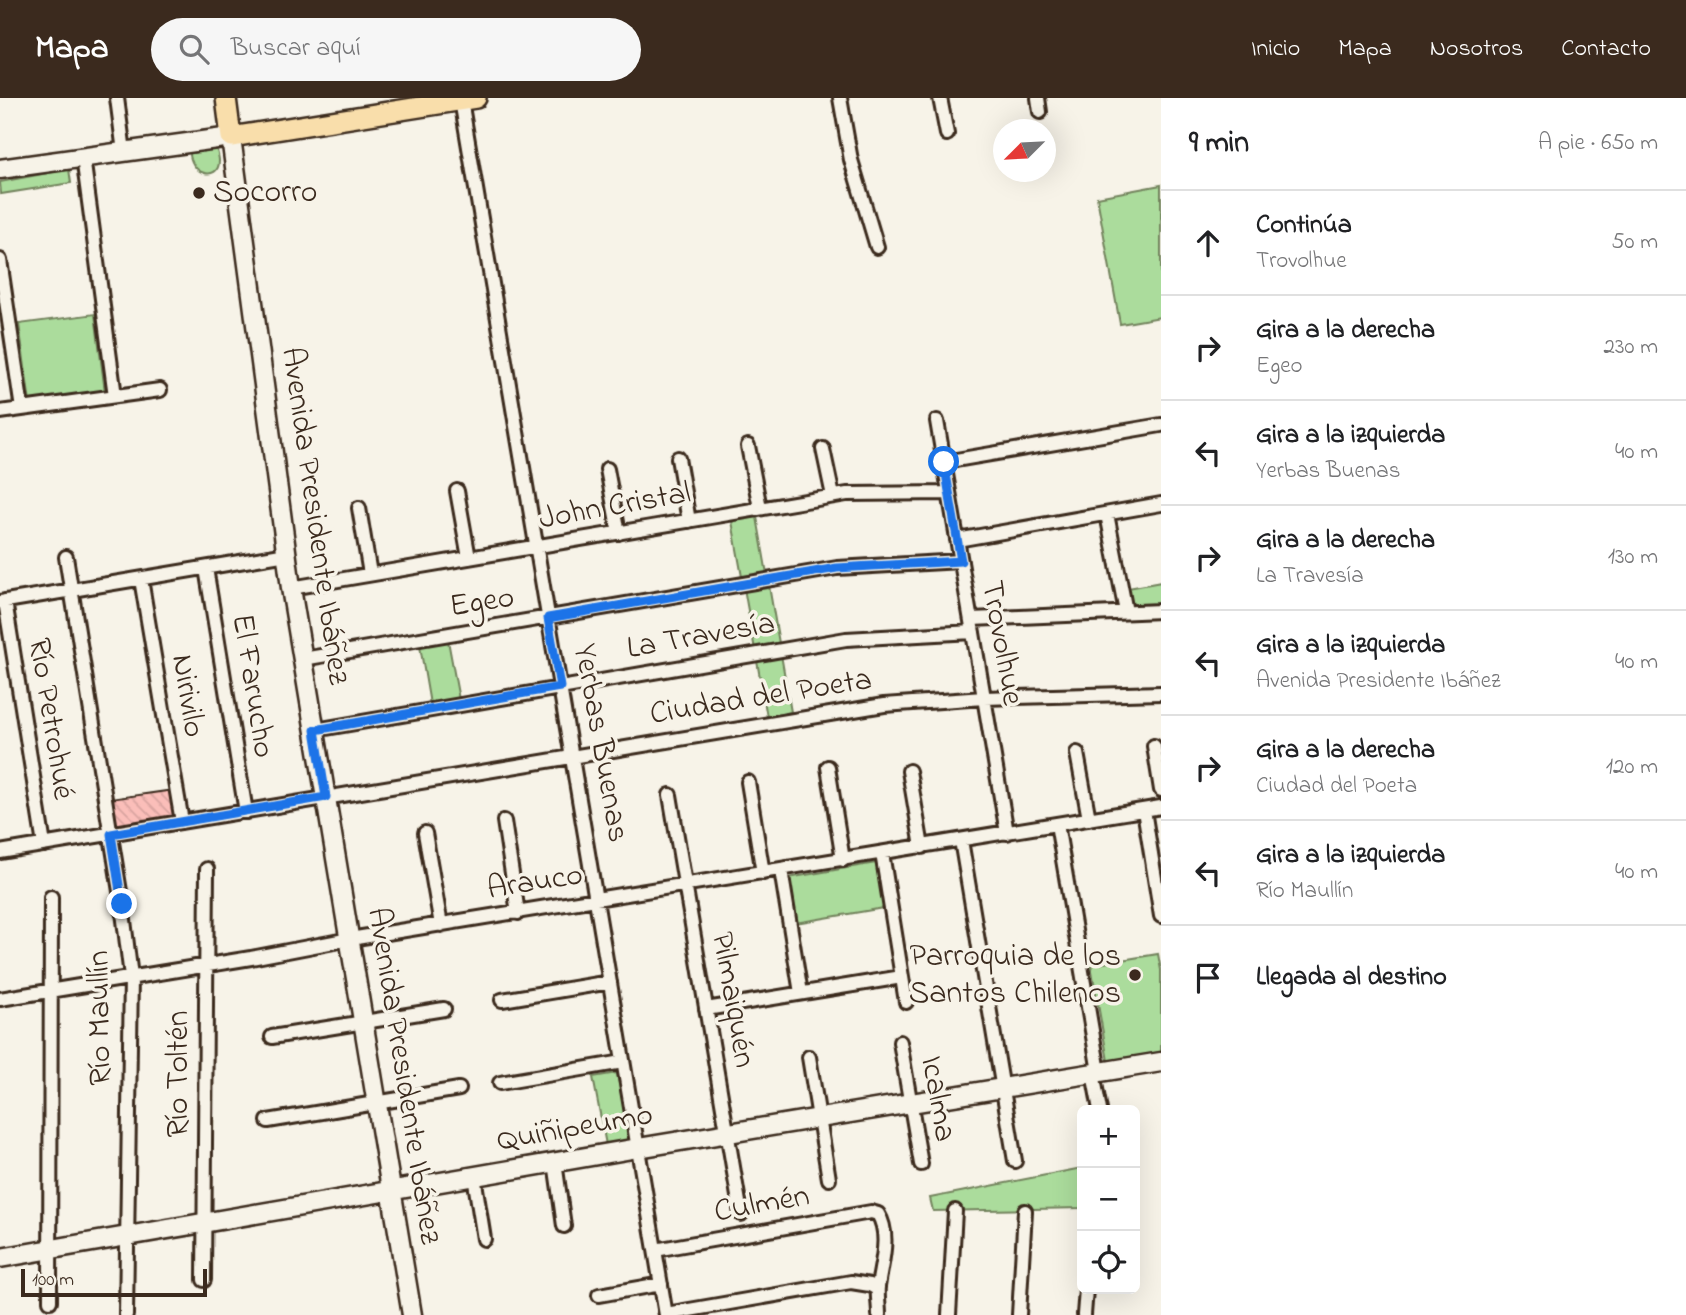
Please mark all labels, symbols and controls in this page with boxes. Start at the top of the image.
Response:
search box [151,18,641,81]
text: Mapa [35,25,109,73]
icon: search [175,30,213,68]
text: Buscar aquí [231,30,361,68]
text: Inicio [1251,32,1300,67]
text: Mapa [1338,32,1392,67]
text: Nosotros [1430,32,1523,67]
text: Contacto [1561,32,1651,67]
north arrow [993,119,1056,182]
text: 9 min [1189,122,1249,166]
text: A pie · 650 m [1538,127,1658,160]
place label: Socorro [213,170,318,217]
marker: Socorro [191,185,207,201]
text: Continúa [1256,207,1352,245]
icon: ahead [1189,224,1227,262]
text: 50 m [1611,226,1658,259]
text: Trovolhue [1256,245,1347,278]
text: Gira a la derecha [1256,312,1435,350]
icon: right [1189,329,1227,367]
text: 230 m [1604,331,1658,364]
street label: Avenida Presidente Ibáñez [267,344,361,688]
text: Egeo [1256,350,1303,383]
text: Gira a la izquierda [1256,417,1445,455]
icon: left [1189,434,1227,472]
text: 40 m [1615,436,1658,469]
route start [928,446,959,477]
text: Yerbas Buenas [1256,455,1400,488]
street label: John Cristal [535,471,695,543]
text: Gira a la derecha [1256,522,1435,560]
icon: right [1189,539,1227,577]
text: 130 m [1608,541,1658,574]
text: La Travesía [1256,560,1364,593]
street label: Egeo [446,575,518,631]
street label: Trovolhue [967,577,1035,710]
street label: La Travesía [623,601,779,673]
street label: El Farucho [217,611,287,761]
text: Gira a la izquierda [1256,627,1445,665]
street label: Río Petrohué [14,635,86,804]
street label: Yerbas Buenas [559,640,641,846]
icon: left [1189,644,1227,682]
text: 40 m [1615,646,1658,679]
street label: Nirivilo [157,651,217,741]
street label: Ciudad del Poeta [647,657,875,739]
text: Avenida Presidente Ibáñez [1256,665,1501,698]
text: Gira a la derecha [1256,732,1435,770]
icon: right [1189,749,1227,787]
text: 120 m [1606,751,1658,784]
text: Ciudad del Poeta [1256,770,1417,803]
text: Gira a la izquierda [1256,837,1445,875]
street label: Arauco [484,852,586,914]
icon: left [1189,854,1227,892]
text: 40 m [1615,856,1658,889]
text: Río Maullín [1256,875,1353,908]
route end [106,888,137,919]
street label: Avenida Presidente Ibáñez [353,904,453,1248]
street label: Pilmaiquén [697,928,767,1072]
place label: Parroquia de los Santos Chilenos [909,934,1121,1018]
street label: Río Maullín [76,950,126,1086]
icon: arrive [1189,959,1227,997]
text: Llegada al destino [1256,959,1447,997]
marker: Parroquia de los Santos Chilenos [1127,967,1143,983]
street label: Río Toltén [156,1010,203,1138]
street label: Icalma [906,1052,968,1146]
street label: Quiñipeumo [493,1092,657,1166]
map controls [1077,1105,1140,1294]
button: + [1077,1105,1140,1168]
button: − [1077,1168,1140,1231]
street label: Culmén [711,1174,813,1236]
button: locate [1077,1231,1140,1294]
scale bar [21,1266,206,1298]
text: 100 m [32,1267,74,1294]

